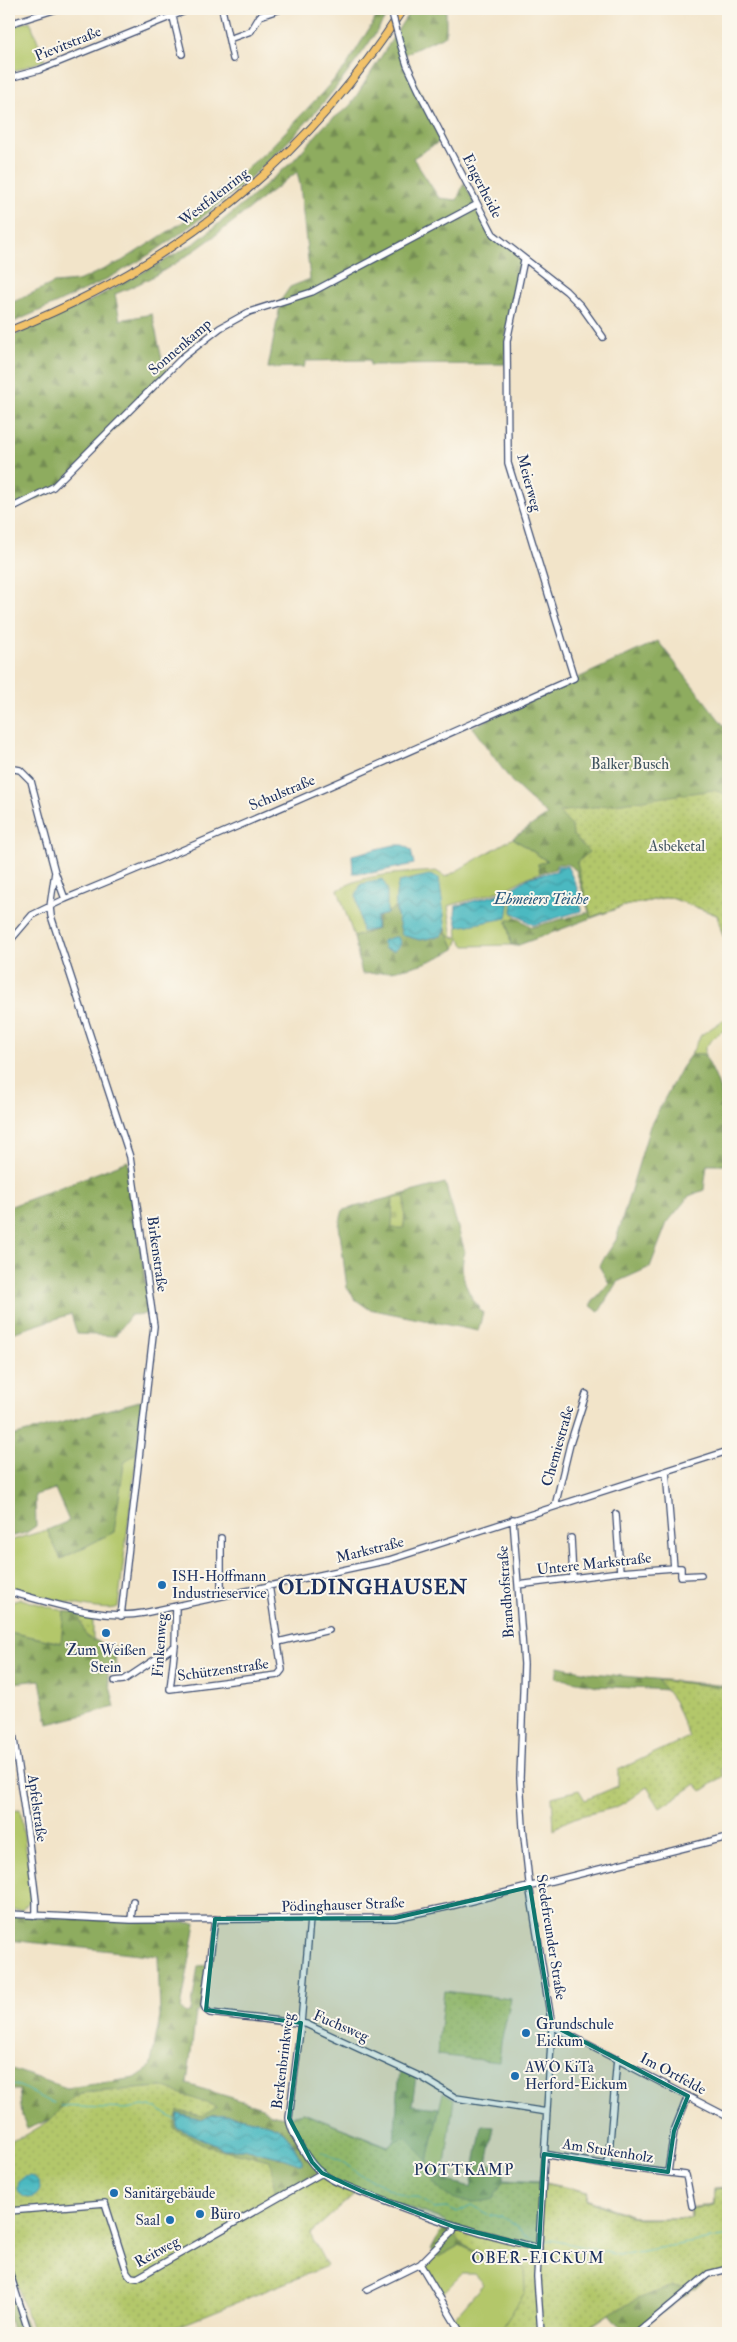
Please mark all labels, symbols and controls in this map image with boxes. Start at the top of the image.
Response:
street label: Pievitstraße [32,22,104,66]
street label: Engerheide [458,151,506,221]
street label: Westfalenring [174,163,253,231]
street label: Sonnenkamp [145,314,216,380]
street label: Meierweg [512,452,546,515]
park label: Balker Busch [591,755,669,774]
street label: Schulstraße [246,771,318,815]
park label: Asbeketal [648,837,705,856]
water label: Ebmeiers Teiche [493,889,589,909]
street label: Birkenstraße [142,1215,172,1293]
street label: Chemiestraße [537,1403,579,1489]
street label: Markstraße [334,1532,406,1568]
street label: Brandhofstraße [493,1545,519,1639]
street label: Untere Markstraße [536,1549,652,1579]
place label: ISH-Hoffmann Industrieservice [172,1567,267,1603]
district label: OLDINGHAUSEN [278,1575,468,1600]
marker: ISH-Hoffmann Industrieservice [156,1579,168,1591]
street label: Finkenweg [148,1612,172,1678]
marker: Zum Weißen Stein [100,1627,112,1639]
place label: Zum Weißen Stein [66,1641,146,1677]
street label: Schützenstraße [176,1654,270,1686]
street label: Apfelstraße [22,1772,51,1843]
street label: Stedefreunder Straße [532,1873,570,2001]
street label: Pödinghauser Straße [281,1893,405,1917]
street label: Fuchsweg [310,2006,372,2046]
street label: Berkenbrinkweg [268,2011,298,2110]
place label: Grundschule Eickum [536,2015,614,2051]
marker: Grundschule Eickum [520,2027,532,2039]
street label: Im Ortfelde [637,2049,709,2099]
place label: AWO KiTa Herford-Eickum [524,2058,628,2094]
marker: AWO KiTa Herford-Eickum [509,2070,521,2082]
street label: Am Stukenholz [560,2134,655,2168]
district label: POTTKAMP [414,2160,514,2180]
place label: Sanitärgebäude [124,2184,215,2203]
marker: Sanitärgebäude [108,2187,120,2199]
place label: Büro [210,2205,240,2224]
marker: Büro [194,2208,206,2220]
place label: Saal [135,2211,160,2230]
marker: Saal [164,2214,176,2226]
street label: Reitweg [131,2232,183,2272]
district label: OBER-EICKUM [471,2248,605,2268]

